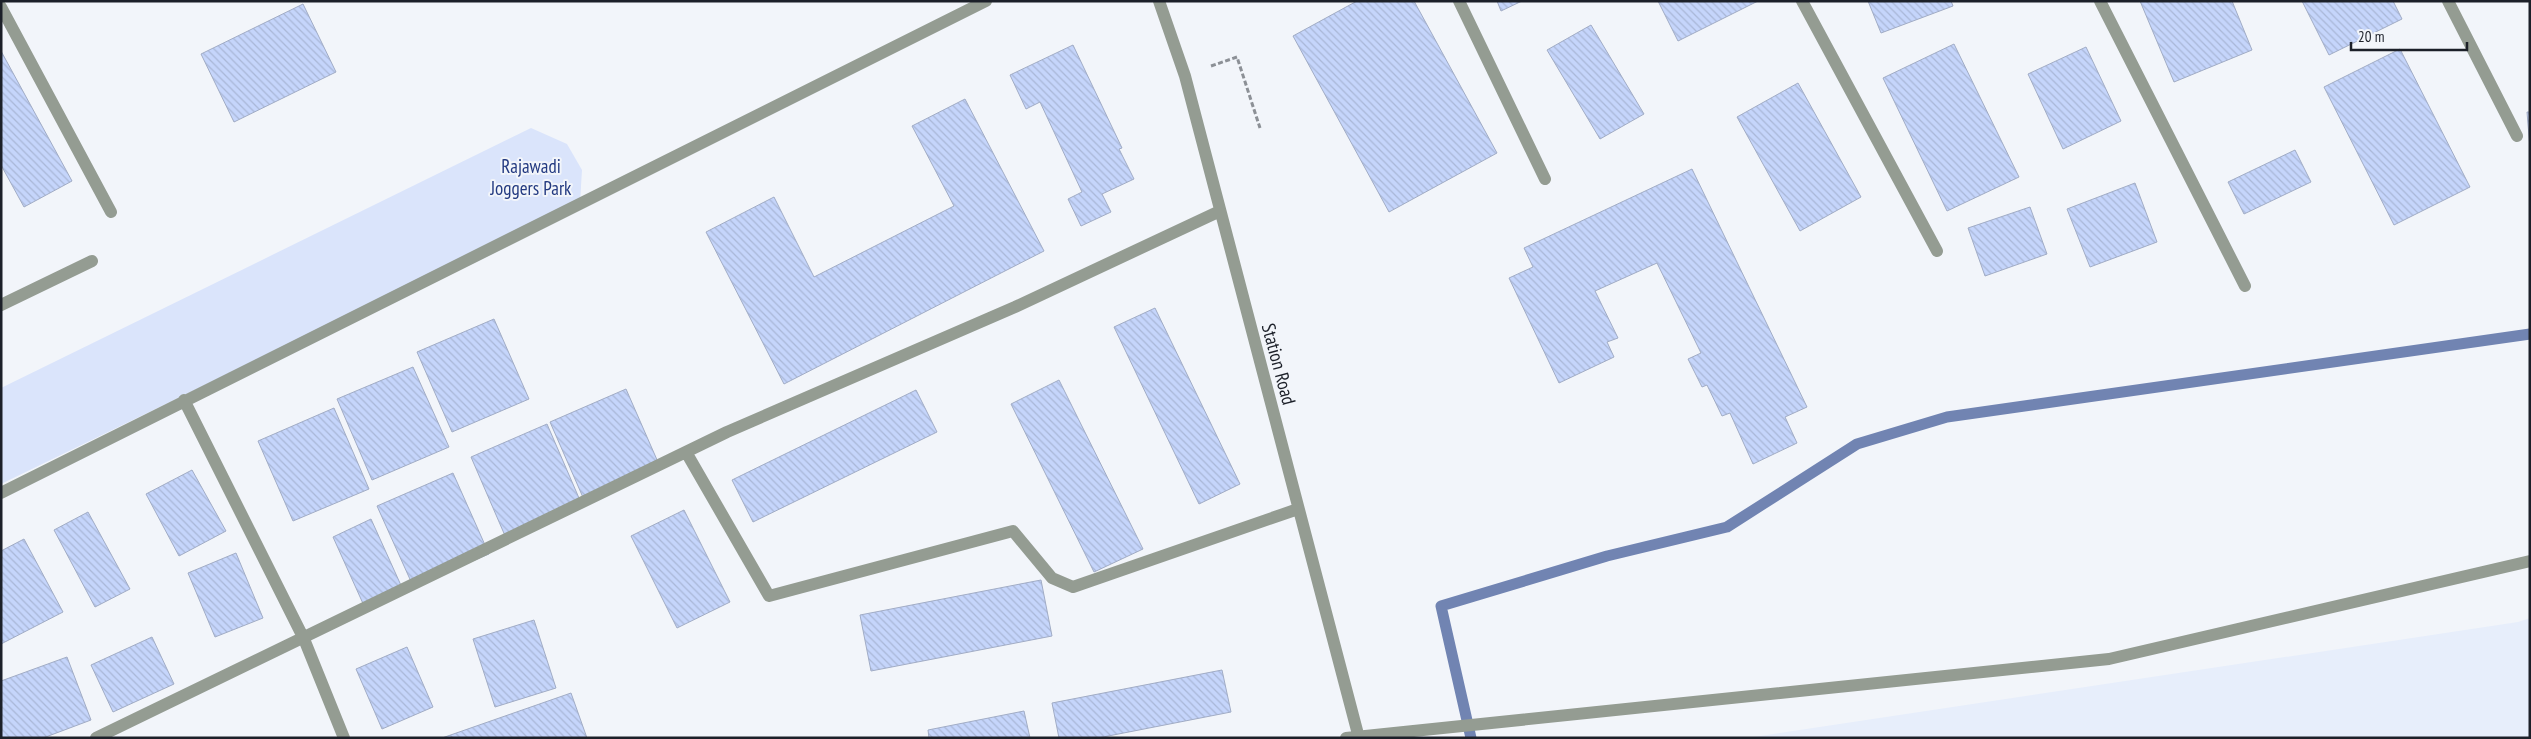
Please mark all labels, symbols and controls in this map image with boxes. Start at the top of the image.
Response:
scale bar [2351,20,2467,52]
text: 20 m [2358,27,2384,46]
park label: Rajawadi Joggers Park [490,154,572,200]
street label: Station Road [1257,321,1301,407]

